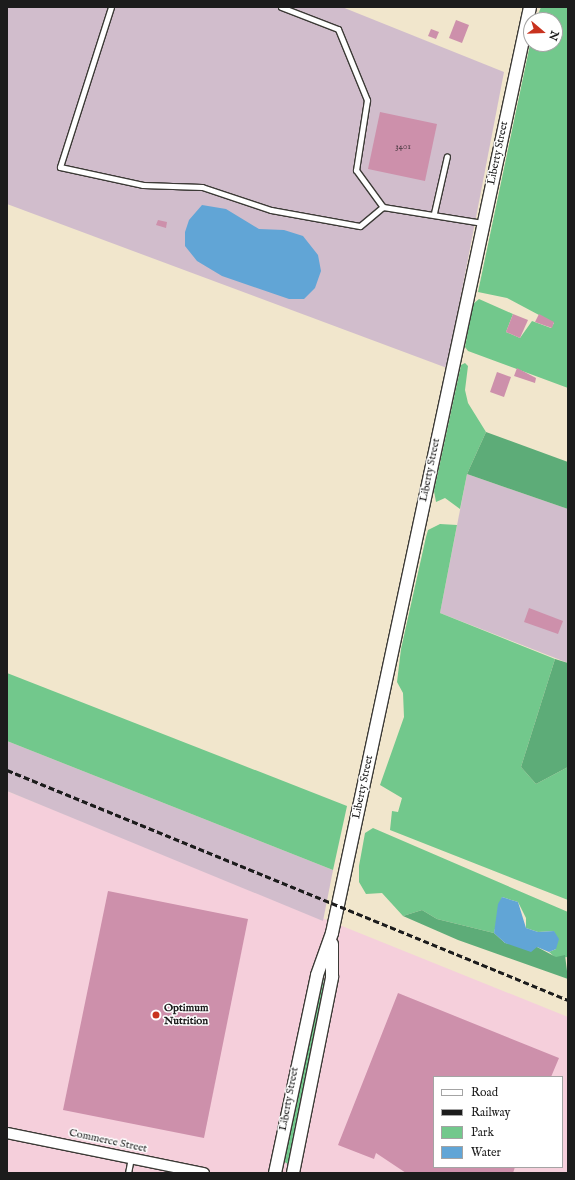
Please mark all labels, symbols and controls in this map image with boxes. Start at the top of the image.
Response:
north arrow [523,12,563,52]
text: N [545,29,562,42]
street label: Liberty Street [485,120,511,186]
house number: 3401 [395,142,411,152]
street label: Liberty Street [417,437,443,503]
street label: Liberty Street [350,754,376,820]
place label: Optimum Nutrition [164,1002,208,1028]
marker: Optimum Nutrition [151,1010,161,1020]
street label: Liberty Street [276,1066,302,1132]
legend [433,1076,563,1168]
text: Road [471,1085,498,1100]
text: Railway [471,1105,510,1120]
text: Park [471,1125,494,1140]
street label: Commerce Street [68,1126,148,1156]
text: Water [471,1145,501,1160]

